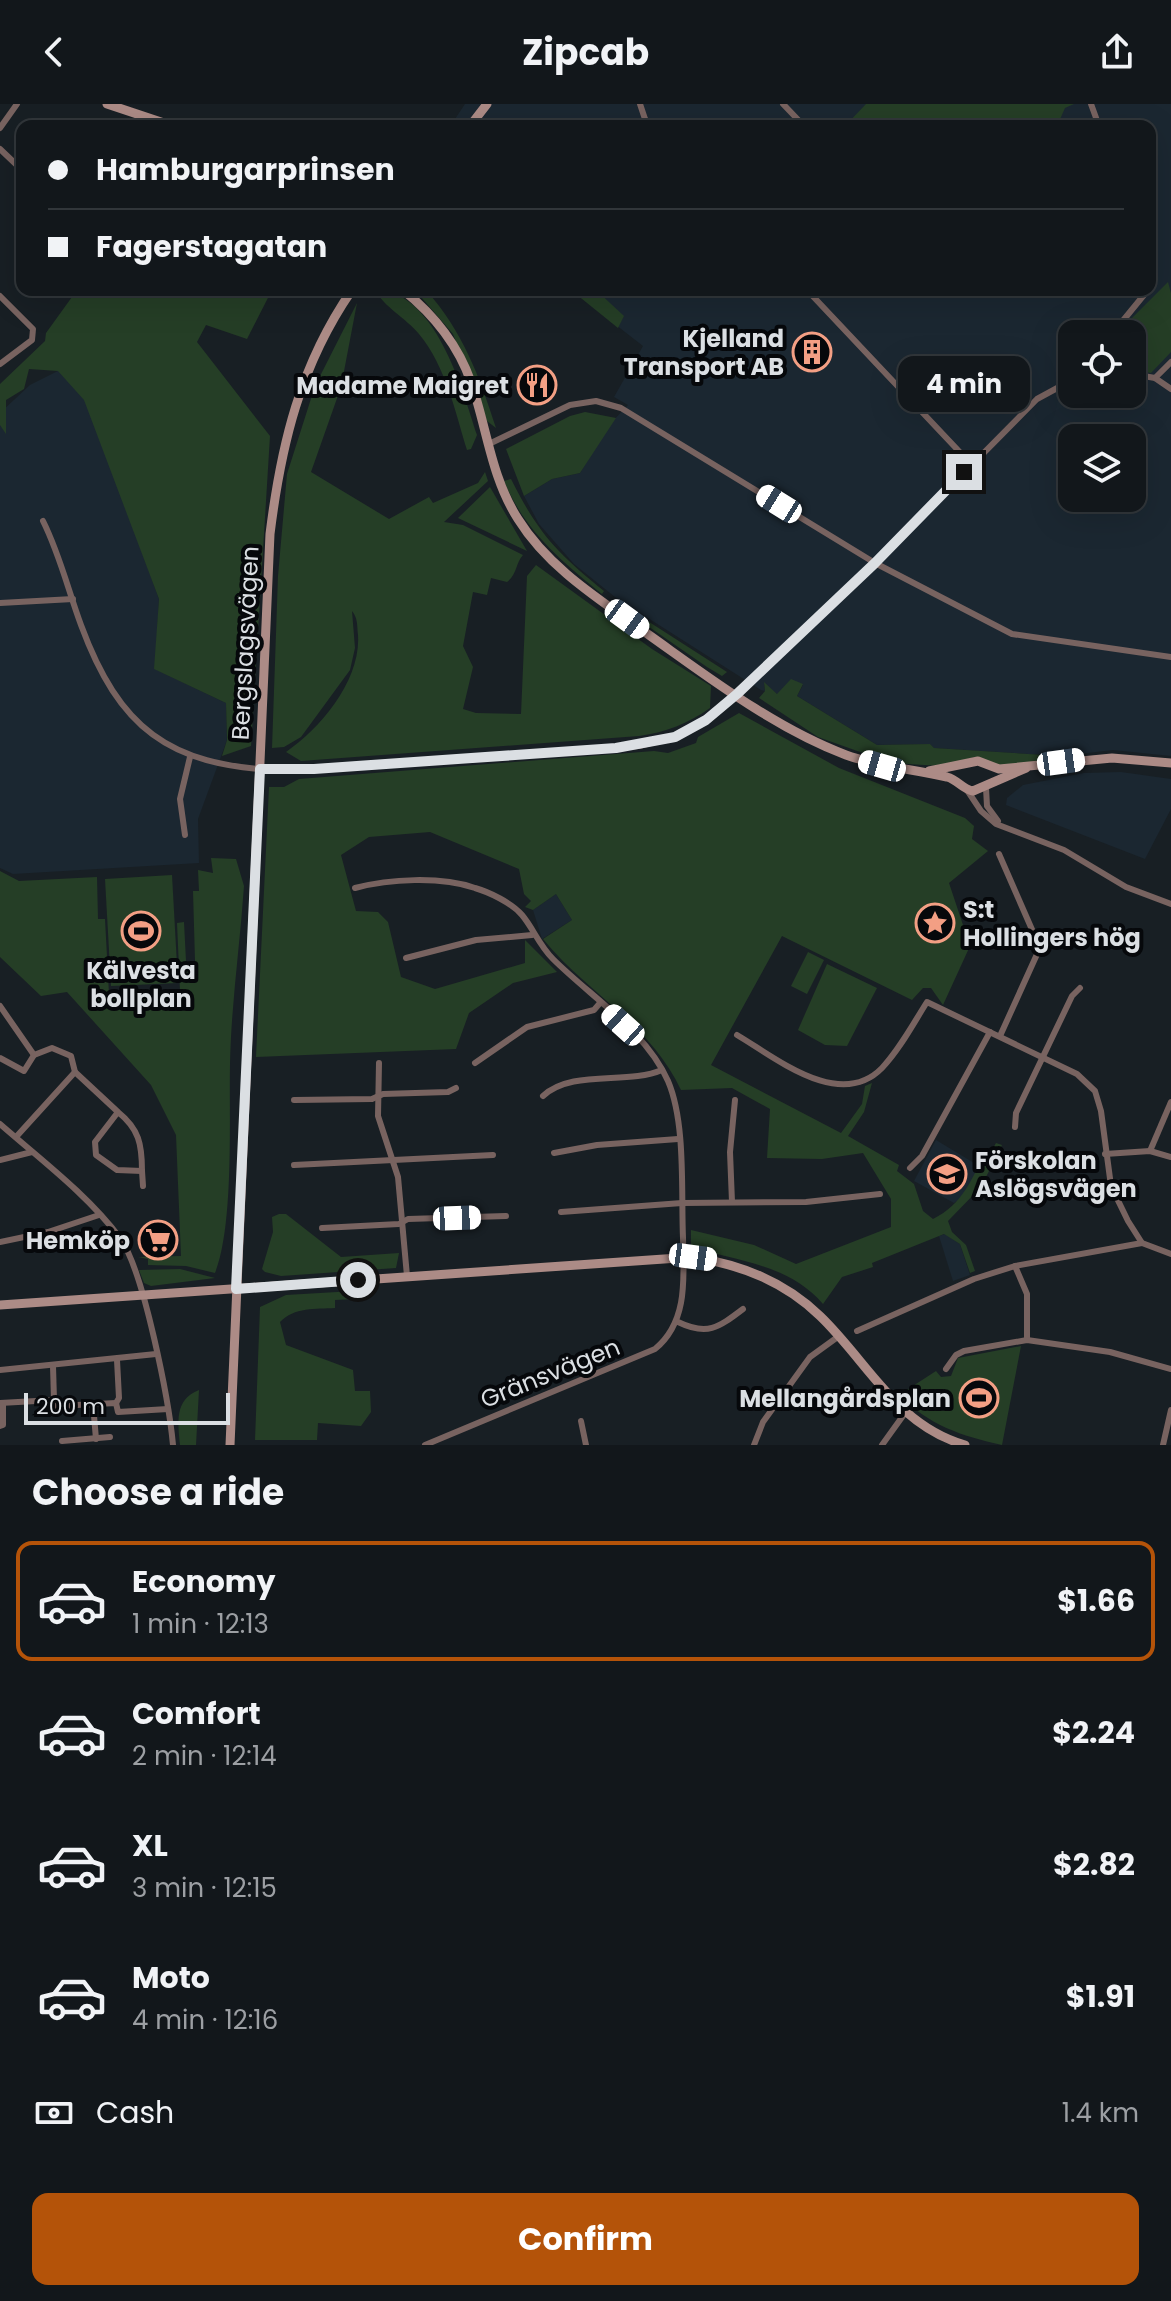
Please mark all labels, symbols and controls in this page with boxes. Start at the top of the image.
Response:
text: Zipcab [522,27,649,78]
icon: back [32,30,76,74]
icon: share [1095,30,1139,74]
text: Hamburgarprinsen [96,148,395,191]
text: Fagerstagatan [96,225,327,268]
map controls [1058,320,1146,512]
button: locate [1058,320,1146,408]
place label: Kjelland Transport AB [623,322,784,383]
building icon: Kjelland Transport AB [791,331,833,373]
callout: 4 min [898,356,1030,412]
restaurant icon: Madame Maigret [516,364,558,406]
text: 4 min [926,366,1002,402]
place label: Madame Maigret [296,369,509,402]
button: layers [1058,424,1146,512]
route end [946,454,982,490]
car [752,481,806,527]
street label: Bergslagsvägen [223,545,267,741]
car [601,595,653,643]
car [1036,747,1086,777]
car [856,748,908,784]
place label: S:t Hollingers hög [963,893,1141,954]
place icon: S:t Hollingers hög [914,902,956,944]
sports icon: Kälvesta bollplan [120,910,162,952]
place label: Kälvesta bollplan [86,954,196,1015]
car [597,1000,649,1050]
place label: Förskolan Aslögsvägen [975,1144,1137,1205]
school or university icon: Förskolan Aslögsvägen [926,1153,968,1195]
car [433,1205,481,1231]
supermarket icon: Hemköp [137,1219,179,1261]
place label: Hemköp [26,1224,130,1257]
car [668,1242,718,1272]
route start [340,1262,376,1298]
street label: Gränsvägen [475,1330,625,1416]
sports icon: Mellangårdsplan [958,1377,1000,1419]
place label: Mellangårdsplan [739,1382,951,1415]
scale bar [24,1389,230,1425]
text: 200 m [36,1391,105,1422]
text: Choose a ride [32,1467,284,1518]
text: Economy [132,1560,276,1603]
icon: car [36,1565,108,1637]
text: $1.66 [1057,1579,1135,1622]
text: 1 min · 12:13 [132,1606,269,1642]
text: Comfort [132,1692,261,1735]
icon: car [36,1697,108,1769]
text: $2.24 [1052,1711,1135,1754]
text: 2 min · 12:14 [132,1738,277,1774]
text: XL [132,1824,168,1867]
icon: car [36,1829,108,1901]
text: $2.82 [1053,1843,1135,1886]
text: 3 min · 12:15 [132,1870,277,1906]
text: Moto [132,1956,210,1999]
icon: car [36,1961,108,2033]
text: $1.91 [1066,1975,1135,2018]
text: 4 min · 12:16 [132,2002,278,2038]
icon: cash [32,2091,76,2135]
text: Cash [96,2091,174,2134]
text: 1.4 km [1062,2095,1139,2131]
button: Confirm [32,2193,1139,2285]

